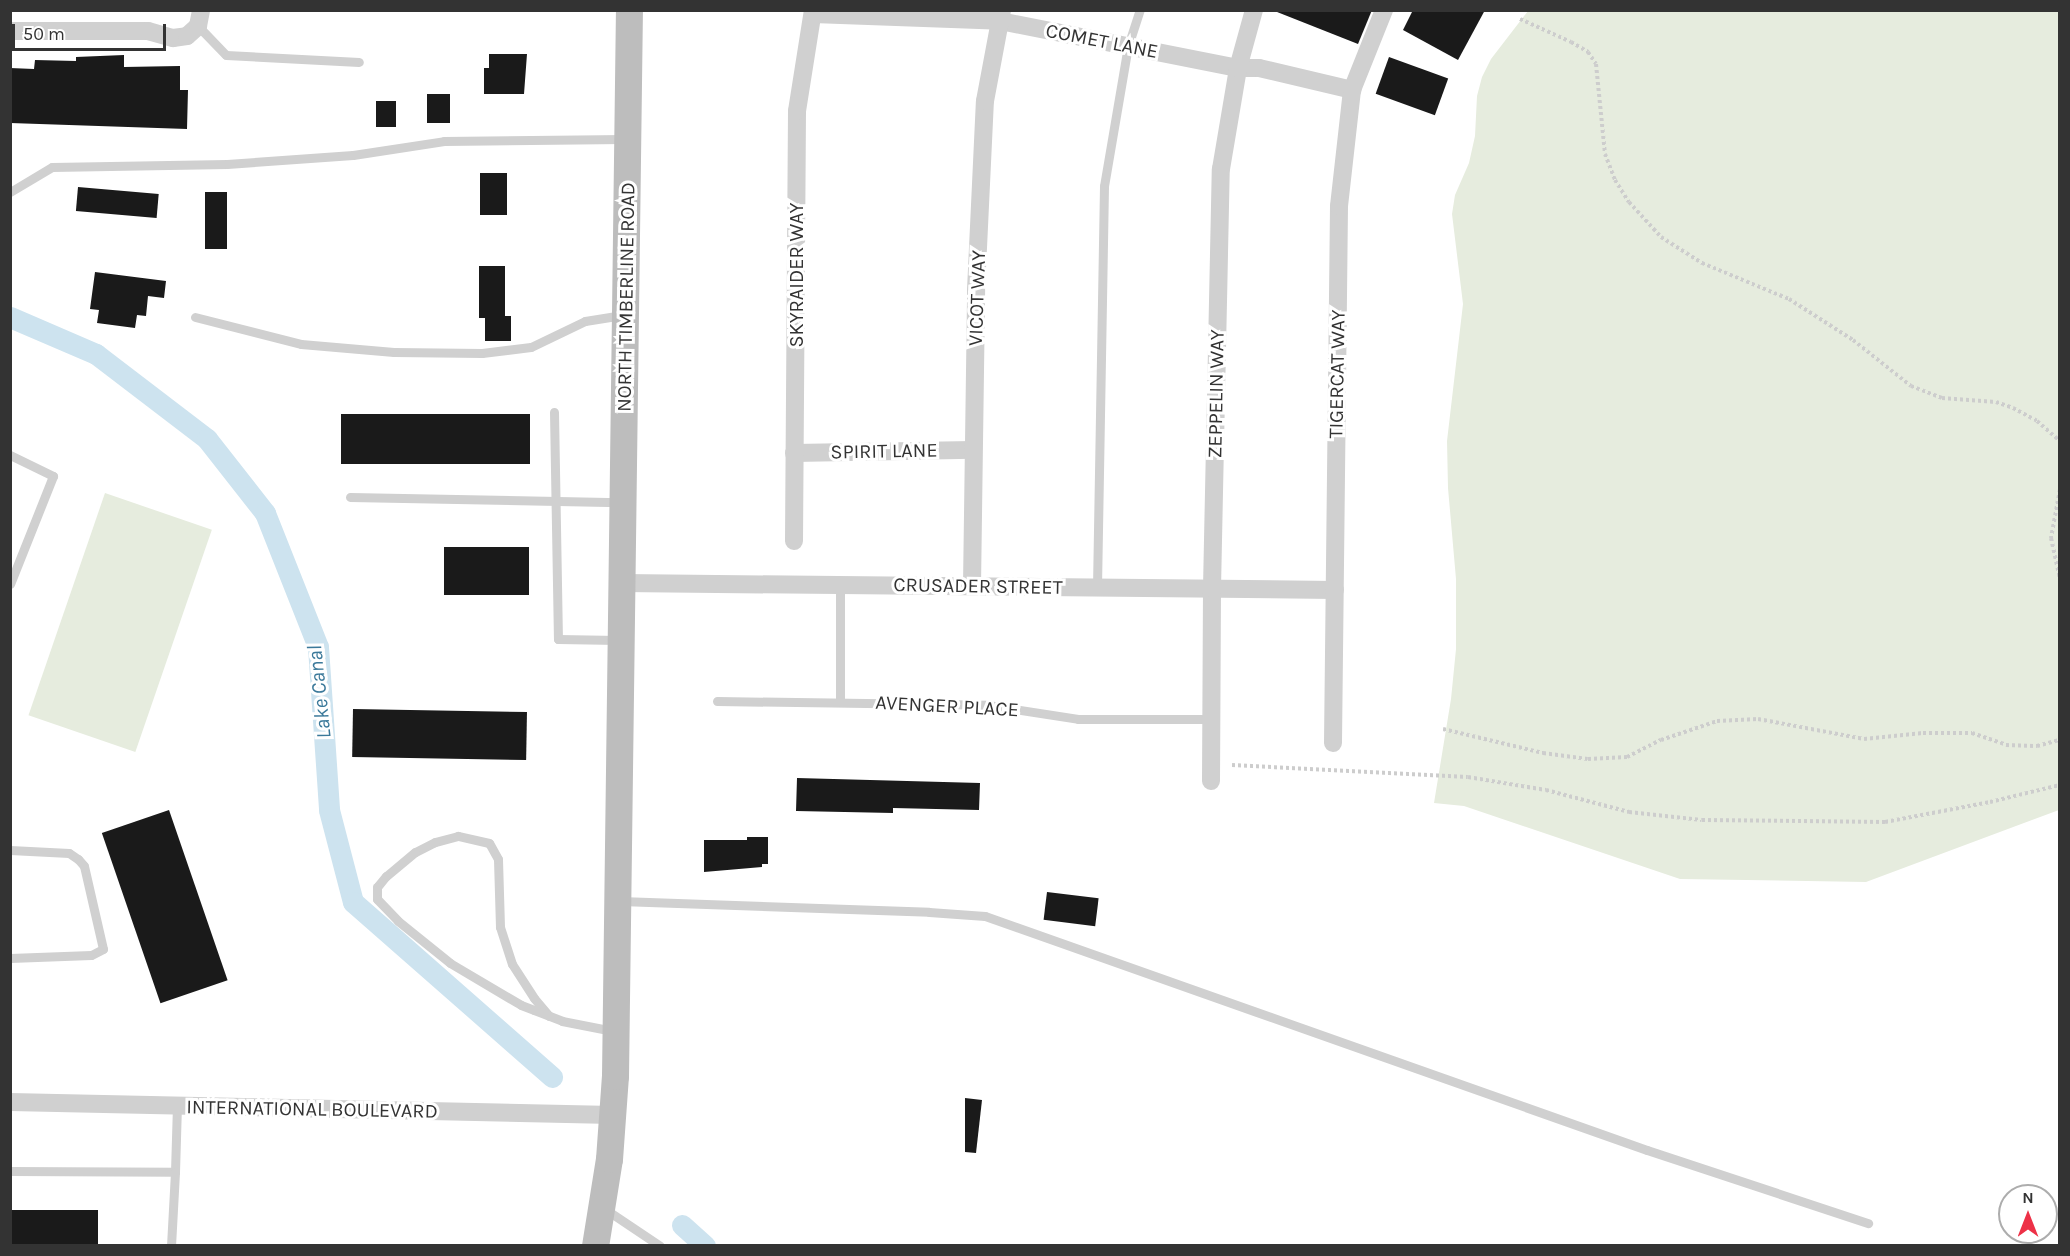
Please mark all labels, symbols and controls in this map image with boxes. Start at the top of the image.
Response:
scale bar [15,12,170,50]
street label: COMET LANE [1044,18,1160,64]
text: 50 m [23,23,65,45]
street label: NORTH TIMBERLINE ROAD [612,182,640,412]
street label: SKYRAIDER WAY [784,202,808,348]
street label: VICOT WAY [963,250,991,346]
street label: TIGERCAT WAY [1324,309,1350,439]
street label: ZEPPELIN WAY [1203,329,1229,459]
street label: SPIRIT LANE [830,438,938,464]
street label: CRUSADER STREET [893,573,1063,599]
water label: Lake Canal [302,644,336,740]
street label: AVENGER PLACE [875,690,1019,722]
street label: INTERNATIONAL BOULEVARD [186,1095,438,1123]
north arrow [1998,1184,2058,1244]
text: N [2022,1188,2034,1207]

